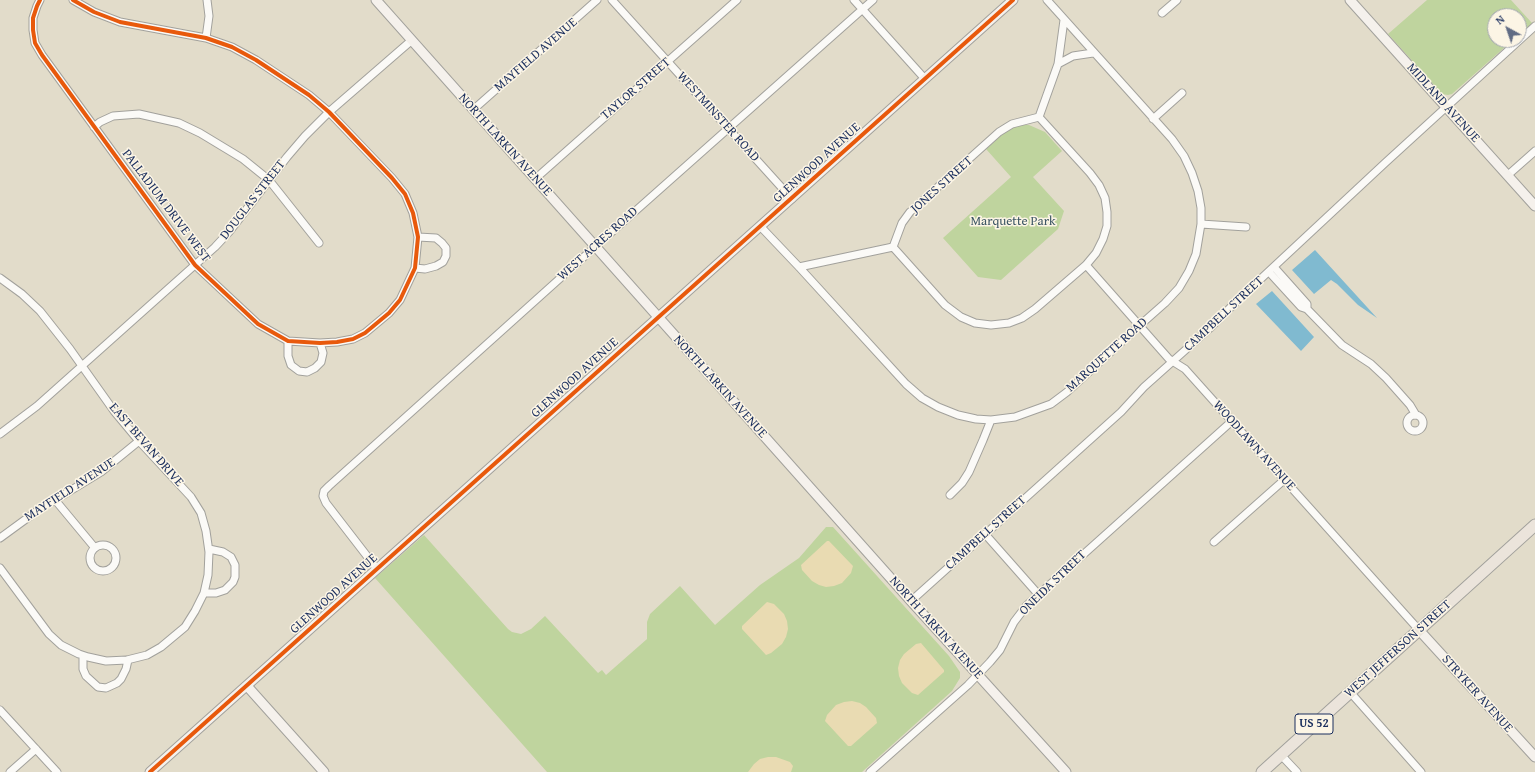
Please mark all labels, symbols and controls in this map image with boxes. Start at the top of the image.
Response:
north arrow [1487,8,1527,48]
text: N [1492,11,1508,28]
street label: MAYFIELD AVENUE [491,15,581,95]
street label: TAYLOR STREET [598,55,674,123]
street label: MIDLAND AVENUE [1403,60,1483,146]
street label: WESTMINSTER ROAD [673,69,763,165]
street label: NORTH LARKIN AVENUE [455,90,555,200]
street label: GLENWOOD AVENUE [770,120,864,206]
street label: PALLADIUM DRIVE WEST [118,147,214,265]
street label: JONES STREET [908,153,976,217]
street label: DOUGLAS STREET [217,157,289,243]
street label: WEST ACRES ROAD [555,204,641,284]
park label: Marquette Park [970,214,1056,230]
street label: CAMPBELL STREET [1181,273,1267,355]
street label: MARQUETTE ROAD [1063,314,1151,396]
street label: NORTH LARKIN AVENUE [670,332,770,442]
street label: GLENWOOD AVENUE [528,335,622,421]
street label: WOODLAWN AVENUE [1209,398,1299,494]
street label: EAST BEVAN DRIVE [105,400,187,490]
street label: MAYFIELD AVENUE [22,455,118,525]
street label: CAMPBELL STREET [942,493,1030,573]
street label: ONEIDA STREET [1016,547,1090,619]
street label: GLENWOOD AVENUE [287,551,381,637]
street label: NORTH LARKIN AVENUE [886,573,986,683]
street label: WEST JEFFERSON STREET [1341,597,1455,701]
street label: STRYKER AVENUE [1438,652,1516,736]
road number: US 52 [1295,714,1333,734]

